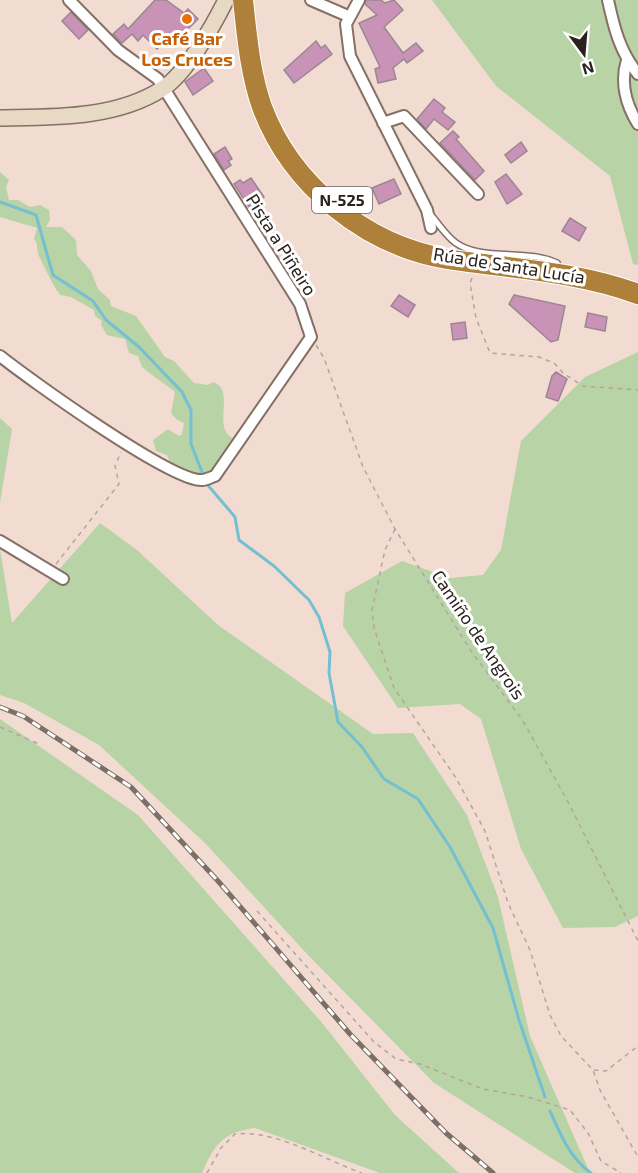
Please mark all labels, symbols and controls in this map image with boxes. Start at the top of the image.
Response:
marker: Café Bar Los Cruces [180,12,194,26]
north arrow [554,24,614,84]
place label: Café Bar Los Cruces [141,27,233,70]
text: N [580,58,596,80]
road number: N-525 [312,187,372,213]
street label: Pista a Piñeiro [242,190,322,299]
street label: Rúa de Santa Lucía [432,242,587,288]
street label: Camiño de Angrois [427,566,530,703]

